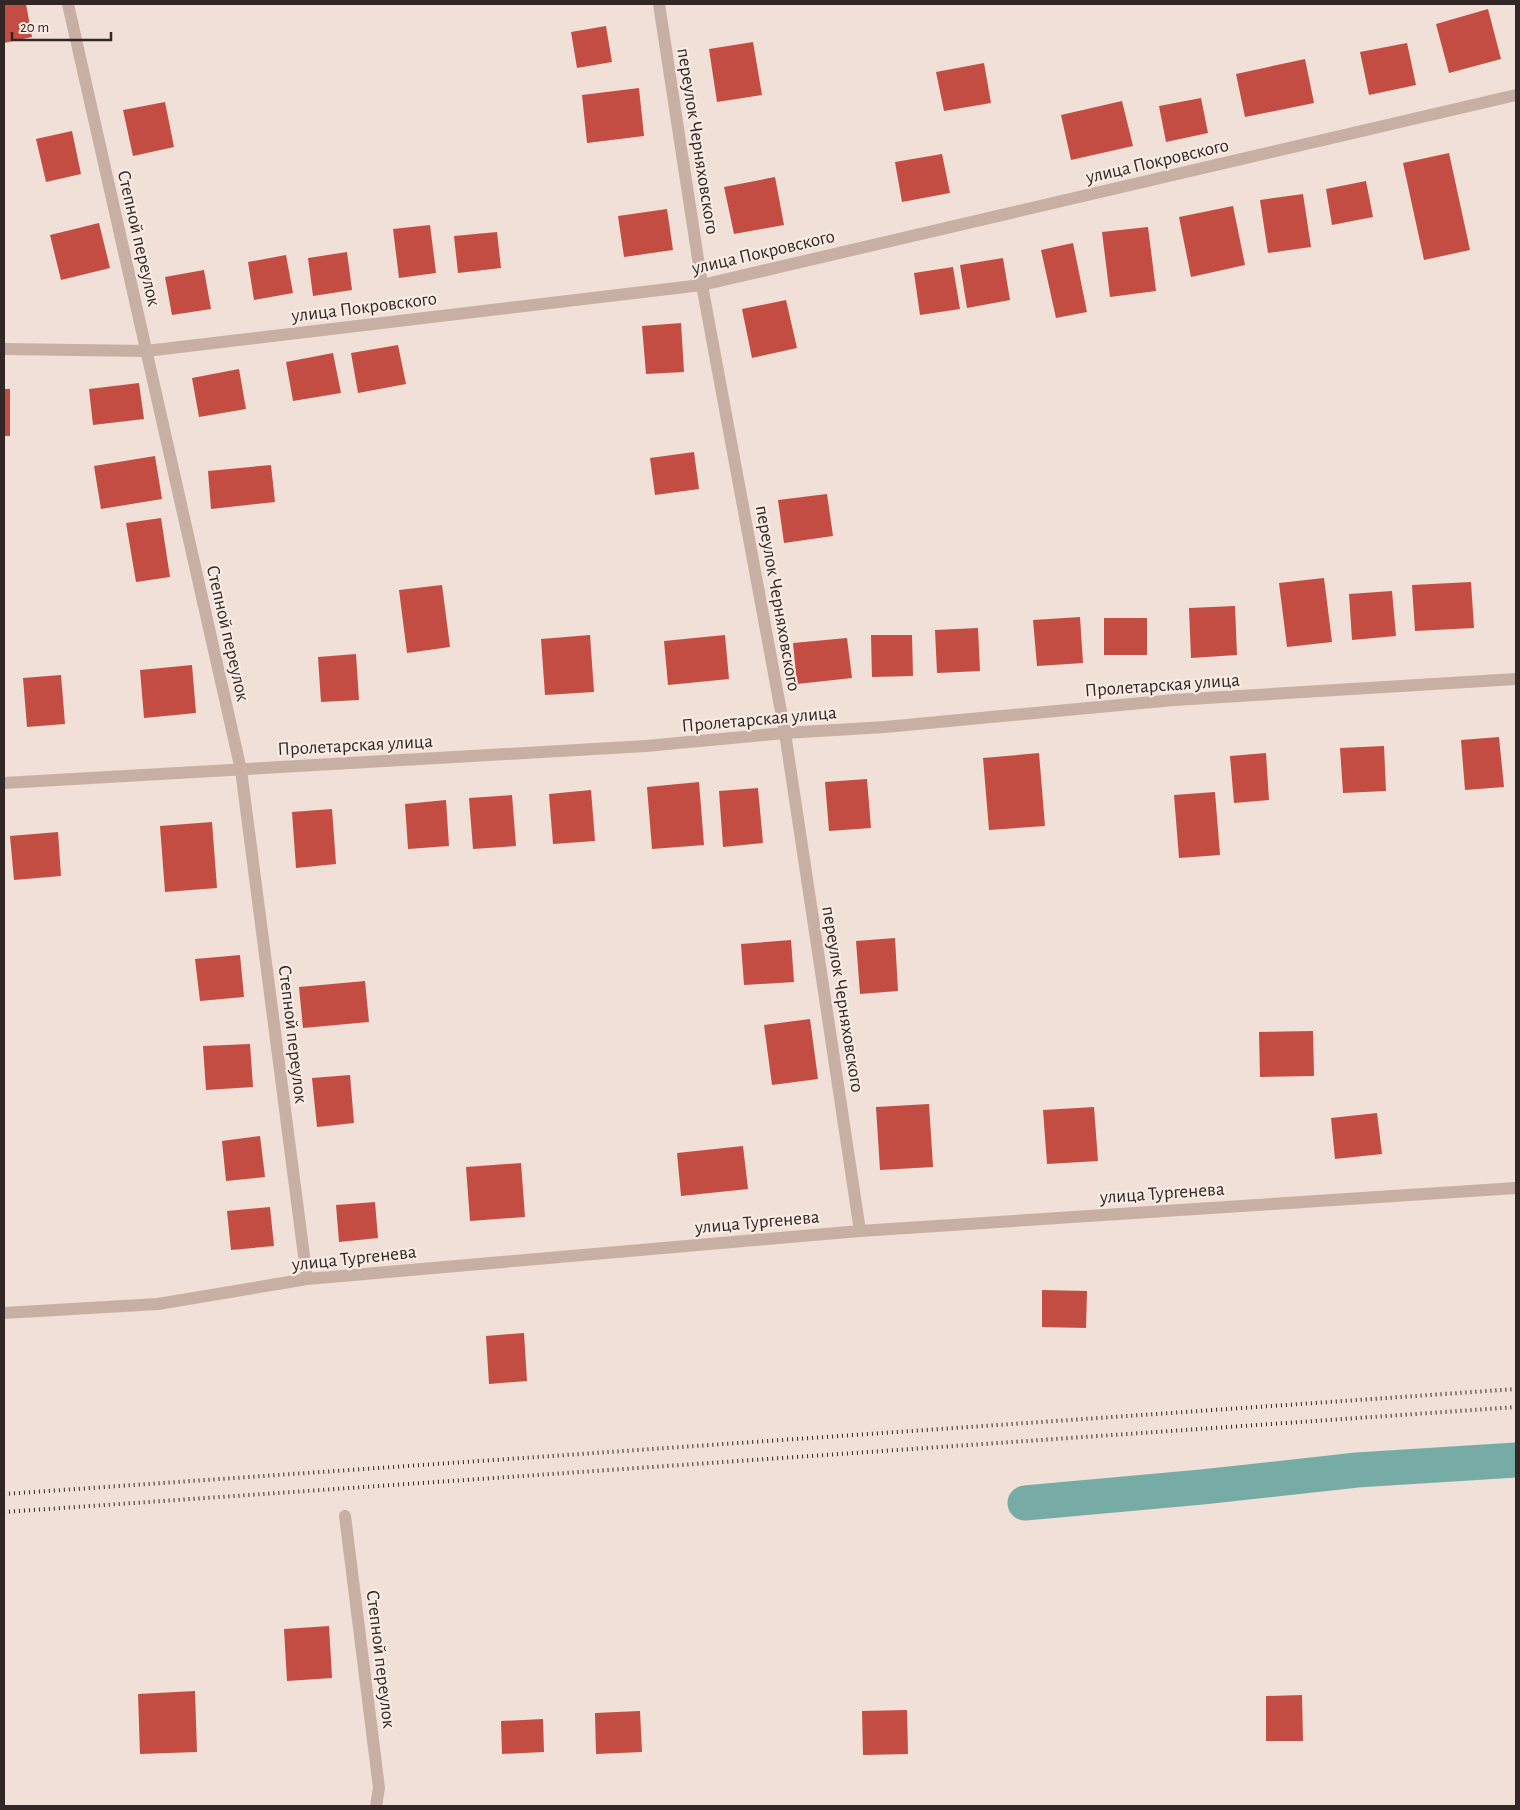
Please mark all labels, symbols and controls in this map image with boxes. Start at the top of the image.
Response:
scale bar [12,10,111,42]
text: 20 m [20,20,49,35]
street label: переулок Черняховского [673,47,722,236]
street label: улица Покровского [1083,136,1231,187]
street label: Степной переулок [114,168,163,308]
street label: улица Покровского [689,227,837,278]
street label: улица Покровского [290,289,438,326]
street label: переулок Черняховского [752,504,803,693]
street label: Степной переулок [203,563,252,703]
street label: Пролетарская улица [1084,671,1241,700]
street label: Пролетарская улица [681,703,838,736]
street label: Пролетарская улица [277,732,434,759]
street label: переулок Черняховского [818,905,867,1094]
street label: Степной переулок [275,964,310,1105]
street label: улица Тургенева [1098,1180,1225,1207]
street label: улица Тургенева [693,1208,820,1237]
street label: улица Тургенева [290,1242,418,1275]
street label: Степной переулок [363,1589,398,1730]

